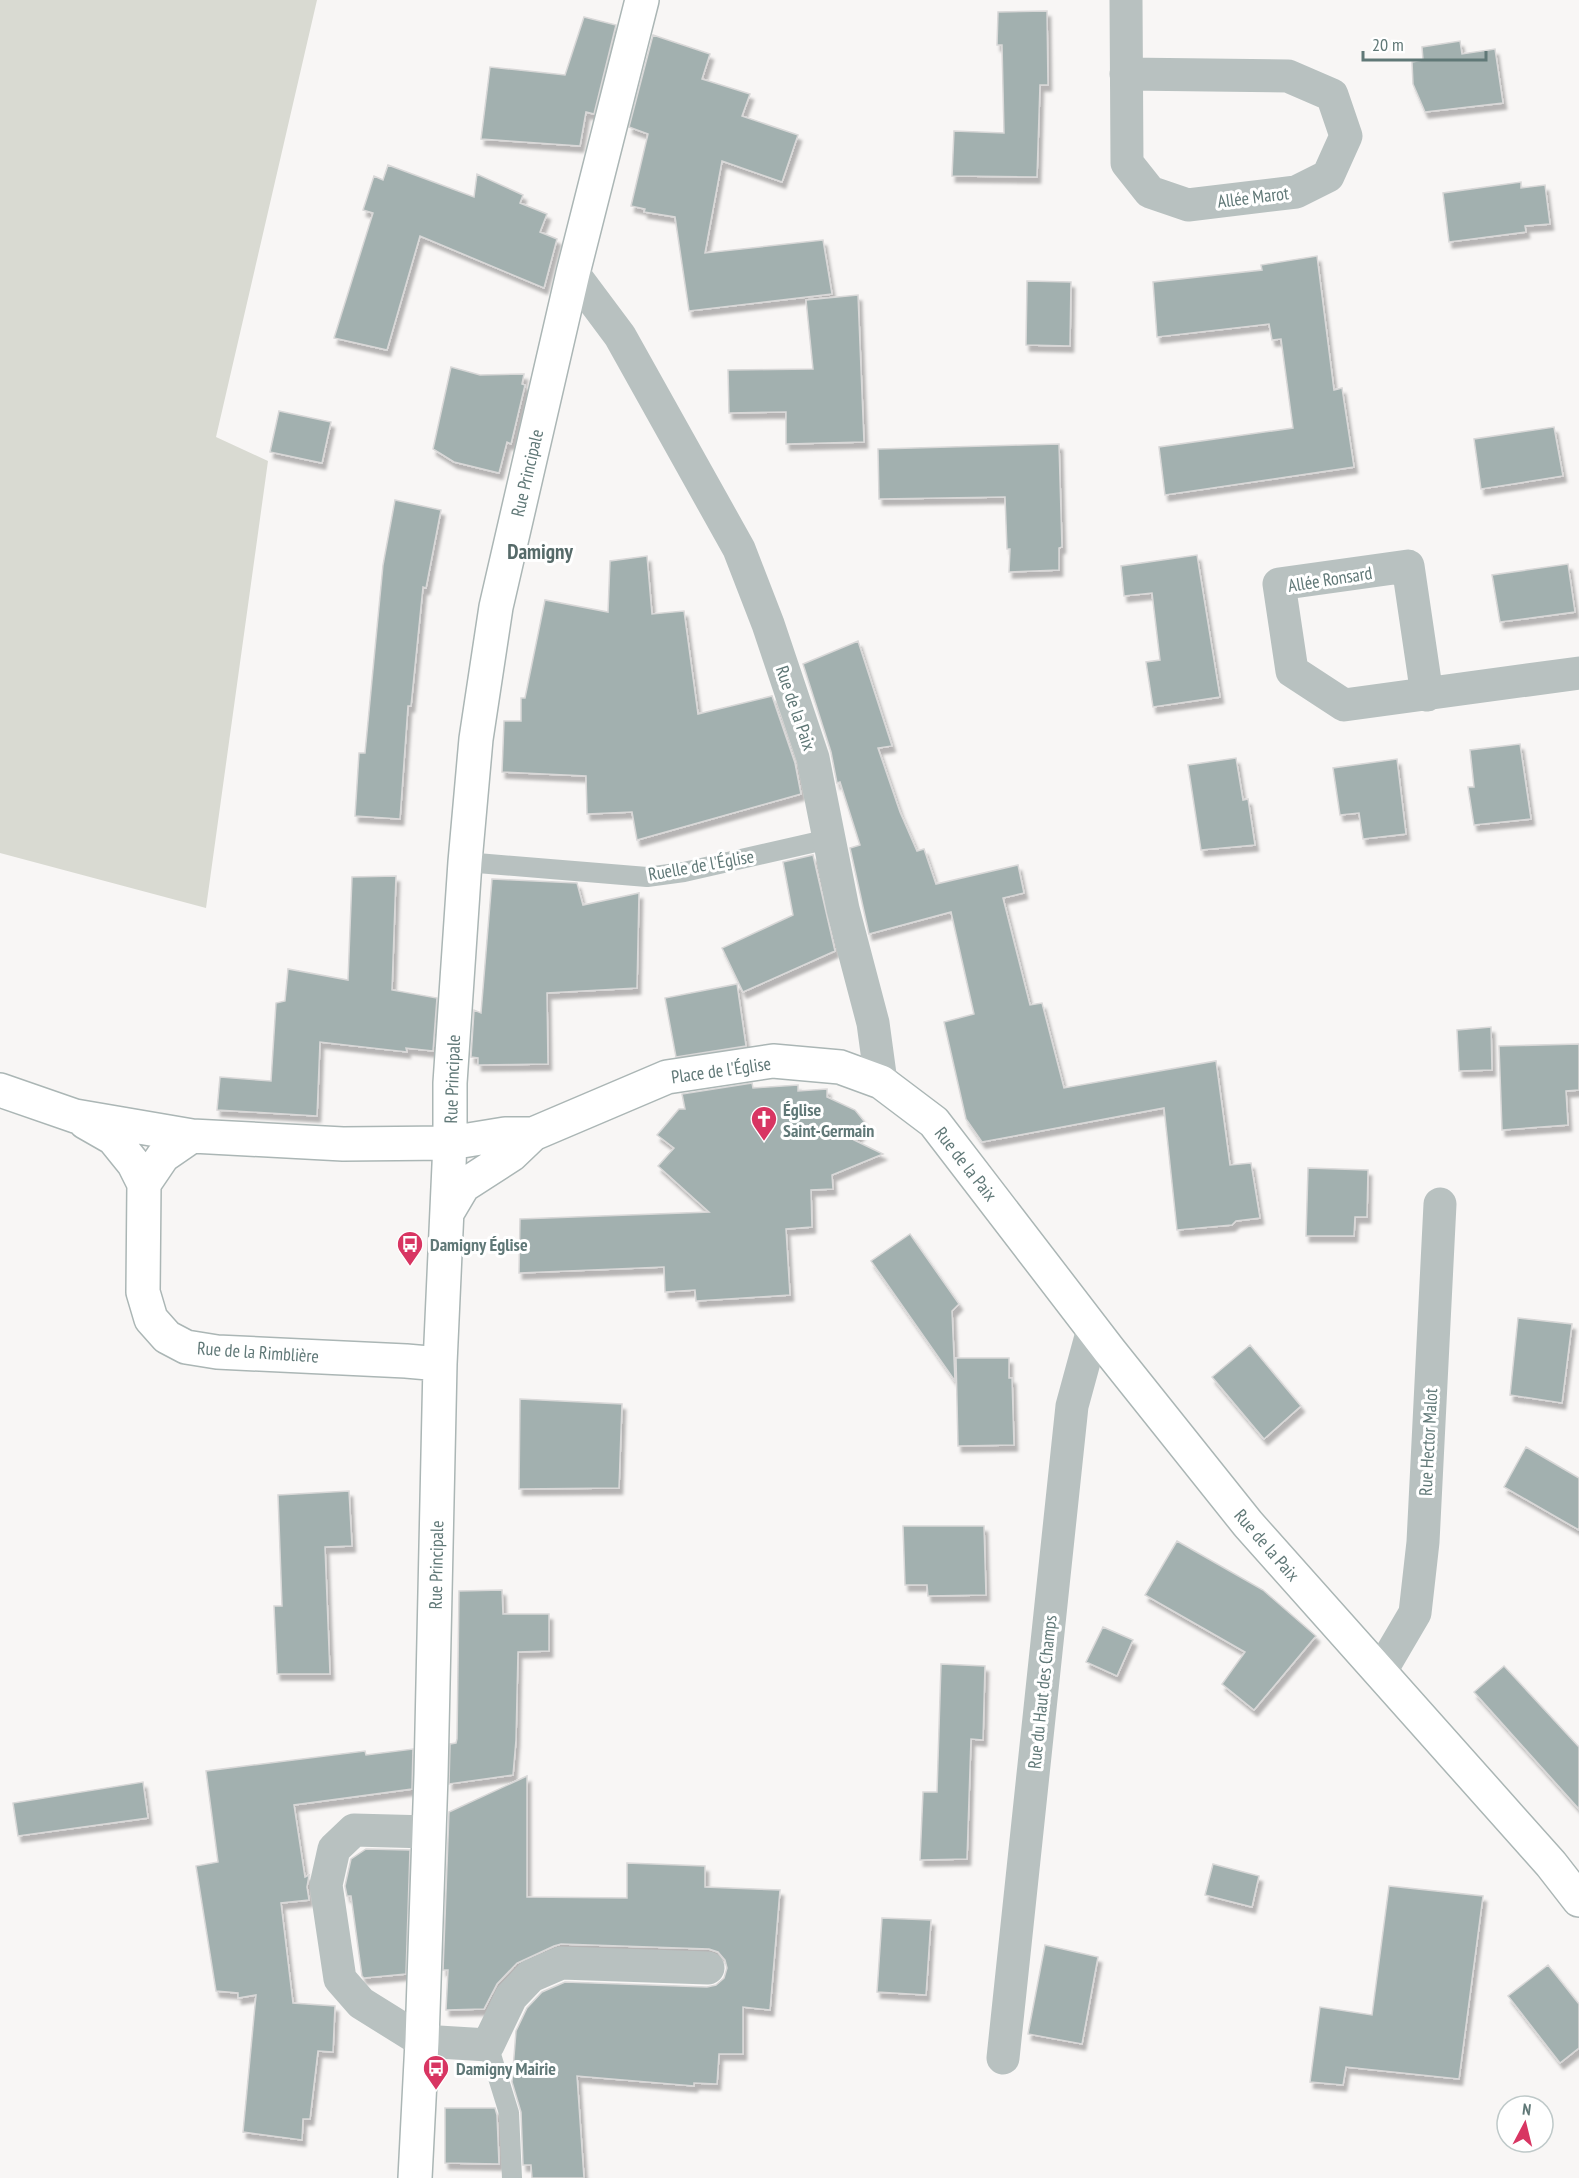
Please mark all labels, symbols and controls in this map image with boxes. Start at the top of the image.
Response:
scale bar [1363,24,1486,62]
text: 20 m [1372,33,1404,56]
street label: Allée Marot [1216,181,1290,213]
street label: Rue Principale [506,427,548,519]
district label: Damigny [507,538,573,565]
street label: Allée Ronsard [1286,561,1374,597]
street label: Rue de la Paix [771,663,821,754]
street label: Ruelle de l'Église [646,844,756,886]
street label: Rue Principale [439,1034,465,1124]
street label: Place de l'Église [670,1052,772,1088]
place label: Église Saint-Germain [783,1098,874,1142]
church icon: Église Saint-Germain [749,1104,779,1142]
street label: Rue de la Paix [930,1122,1003,1206]
bus stop icon: Damigny Église [395,1229,425,1267]
place label: Damigny Église [430,1233,528,1256]
street label: Rue de la Rimblière [196,1336,320,1368]
street label: Rue Hector Malot [1414,1387,1442,1497]
street label: Rue de la Paix [1229,1504,1305,1586]
street label: Rue Principale [424,1520,448,1610]
street label: Rue du Haut des Champs [1022,1614,1062,1770]
bus stop icon: Damigny Mairie [421,2053,451,2091]
place label: Damigny Mairie [456,2057,556,2080]
north arrow [1495,2094,1555,2154]
text: N [1521,2099,1532,2120]

